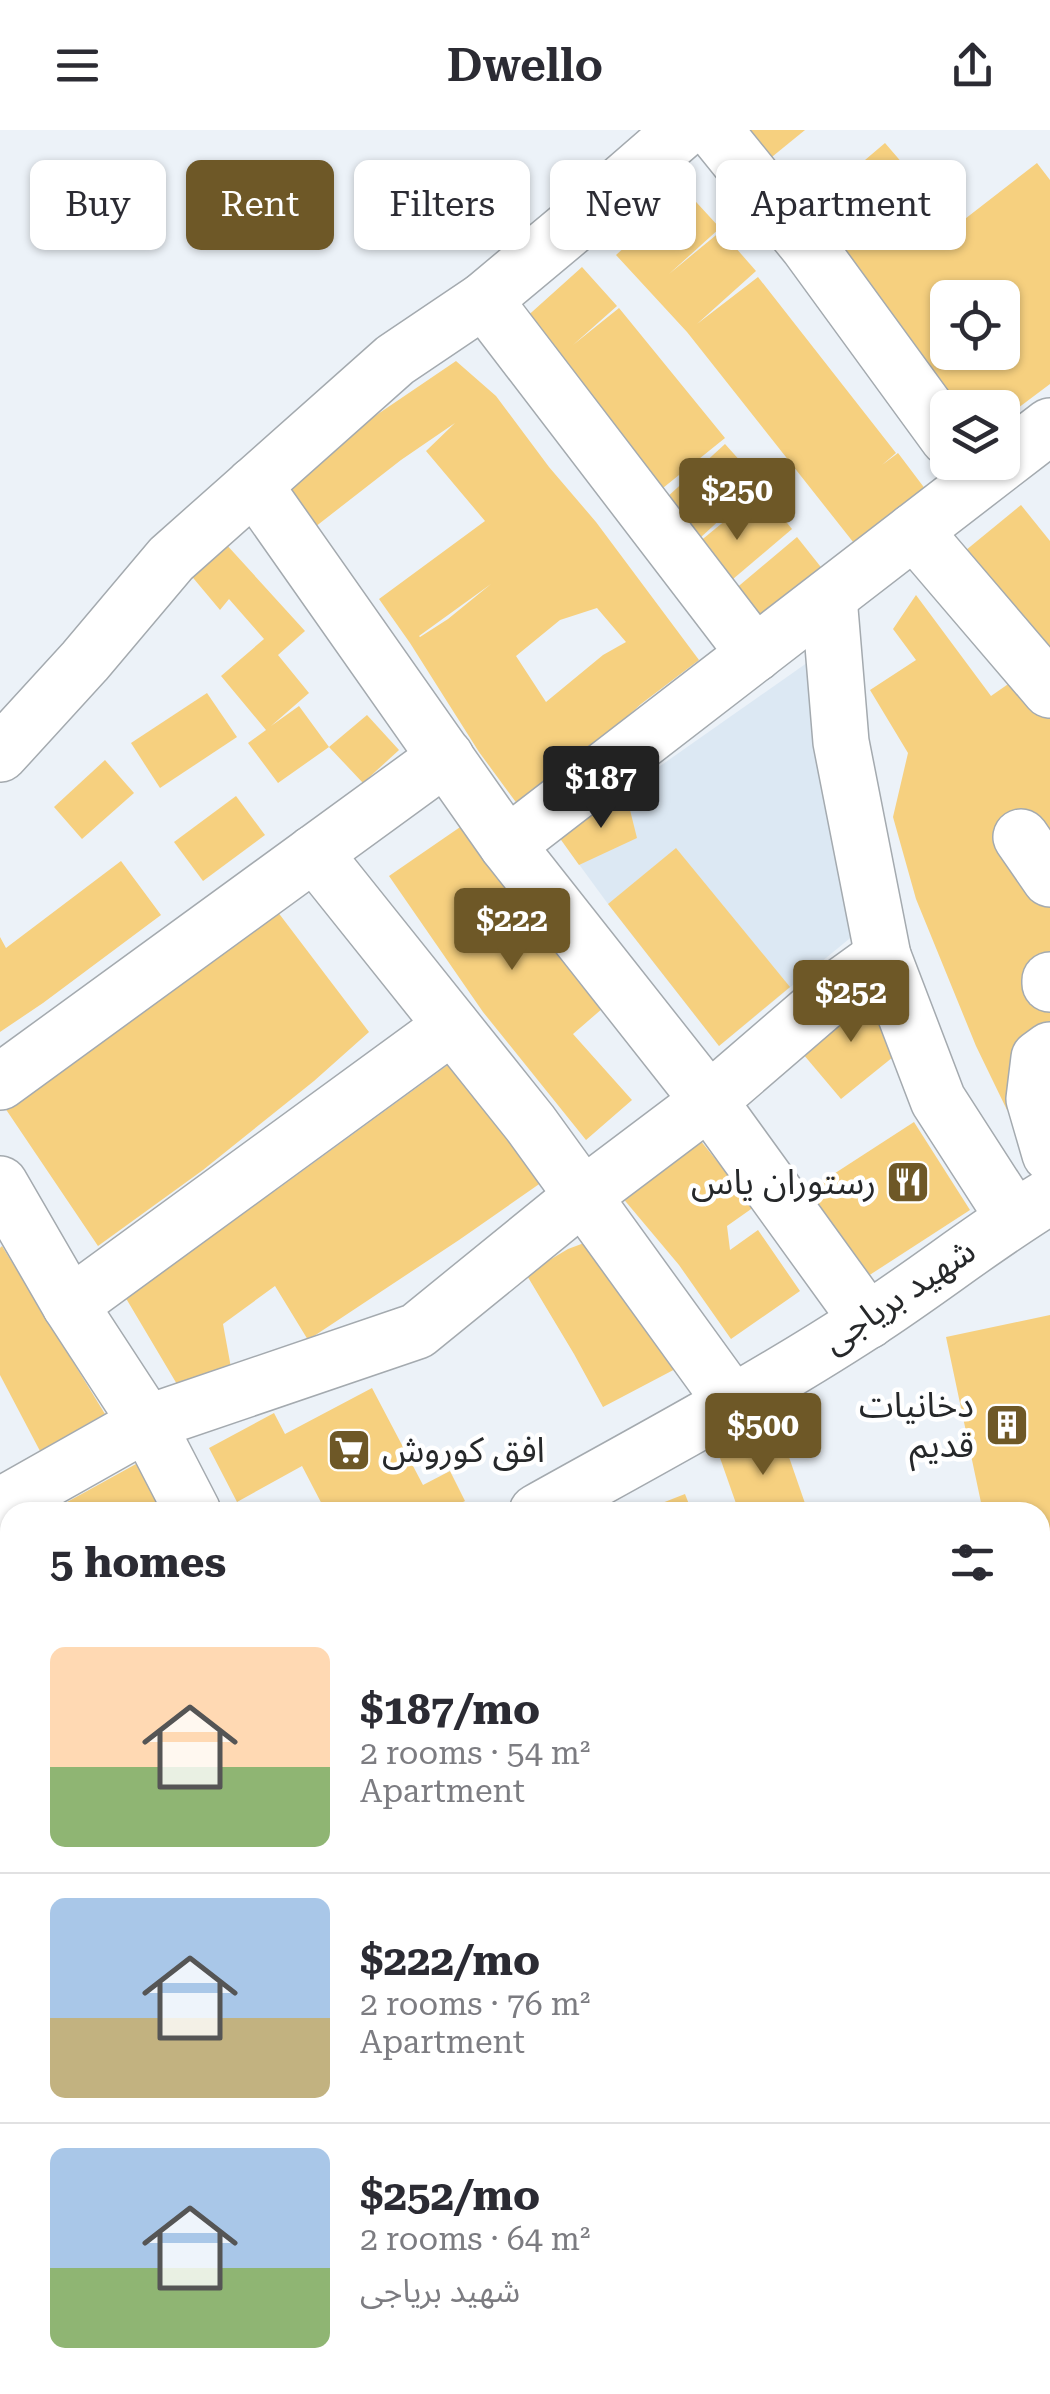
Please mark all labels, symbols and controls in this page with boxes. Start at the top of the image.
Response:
icon: menu [50,38,105,93]
icon: share [945,38,1000,93]
text: Dwello [447,39,603,92]
chip: Buy [30,160,166,250]
chip: Rent [186,160,334,250]
chip: Filters [354,160,530,250]
chip: New [550,160,696,250]
chip: Apartment [716,160,966,250]
map controls [930,280,1020,480]
button: locate [930,280,1020,370]
button: layers [930,390,1020,480]
pin: $250 [678,458,796,543]
text: $250 [701,471,773,509]
pin: $187 [542,746,660,831]
text: $187 [565,759,637,797]
pin: $222 [453,888,571,973]
text: $222 [476,901,548,939]
pin: $252 [792,960,910,1045]
text: $252 [815,973,887,1011]
restaurant icon: رستوران یاس [885,1159,931,1205]
place label: رستوران یاس [691,1162,876,1203]
street label: شهید بریاجی [815,1230,983,1362]
place label: دخانیات قدیم [859,1385,974,1472]
pin: $500 [704,1393,822,1478]
building icon: دخانیات قدیم [984,1402,1030,1448]
text: $500 [727,1406,799,1444]
supermarket icon: افق کوروش [326,1427,372,1473]
place label: افق کوروش [382,1430,545,1471]
icon: filters [945,1535,1000,1590]
text: 5 homes [50,1538,226,1587]
text: $187/mo [360,1685,540,1734]
icon: home [130,1687,250,1807]
text: 2 rooms · 54 m² [360,1734,590,1772]
text: Apartment [360,1772,525,1810]
text: $222/mo [360,1936,540,1985]
icon: home [130,1938,250,2058]
text: 2 rooms · 76 m² [360,1985,590,2023]
text: Apartment [360,2023,525,2061]
text: $252/mo [360,2171,540,2220]
icon: home [130,2188,250,2308]
text: 2 rooms · 64 m² [360,2220,590,2258]
text: شهید بریاجی [360,2272,520,2310]

